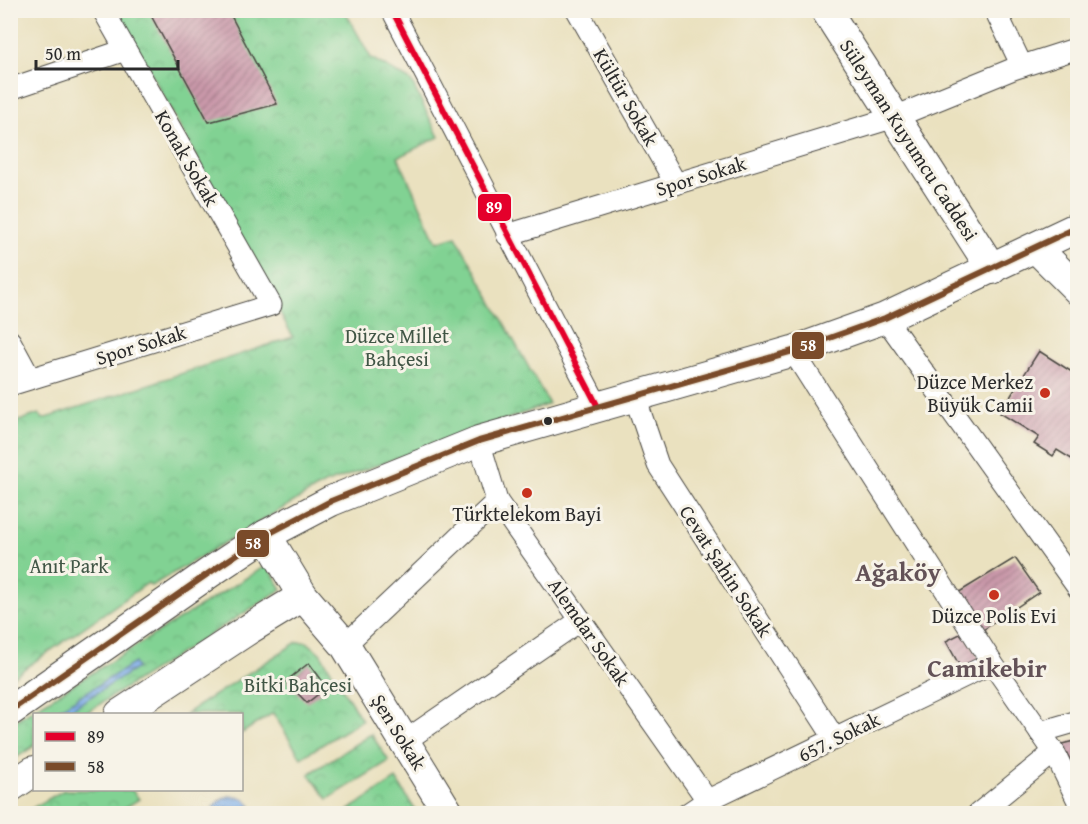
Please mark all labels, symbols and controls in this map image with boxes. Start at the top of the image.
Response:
scale bar [36,33,178,71]
street label: Süleyman Kuyumcu Caddesi [833,33,986,247]
text: 50 m [45,40,81,67]
street label: Kültür Sokak [587,42,667,152]
street label: Konak Sokak [148,104,227,212]
street label: Spor Sokak [652,148,750,203]
line badge: 89 [477,193,512,222]
text: 89 [486,195,502,219]
street label: Spor Sokak [92,317,190,372]
park label: Düzce Millet Bahçesi [345,321,449,373]
line badge: 58 [791,331,825,360]
text: 58 [800,333,816,357]
place label: Düzce Merkez Büyük Camii [917,367,1033,419]
marker: Düzce Merkez Büyük Camii [1038,386,1052,400]
unlabelled marker [542,415,554,427]
marker: Türktelekom Bayi [520,486,534,500]
place label: Türktelekom Bayi [453,499,602,528]
street label: Cevat Şahin Sokak [673,499,780,643]
line badge: 58 [236,529,270,558]
text: 58 [245,531,261,555]
park label: Anıt Park [29,551,109,580]
district label: Ağaköy [855,552,941,591]
street label: Alemdar Sokak [541,572,638,692]
marker: Düzce Polis Evi [987,588,1001,602]
place label: Düzce Polis Evi [932,601,1057,630]
district label: Camikebir [927,648,1047,687]
park label: Bitki Bahçesi [244,670,352,699]
street label: Şen Sokak [365,688,435,776]
street label: 657. Sokak [793,704,885,769]
legend [33,713,243,791]
text: 89 [87,723,104,750]
text: 58 [87,753,104,780]

